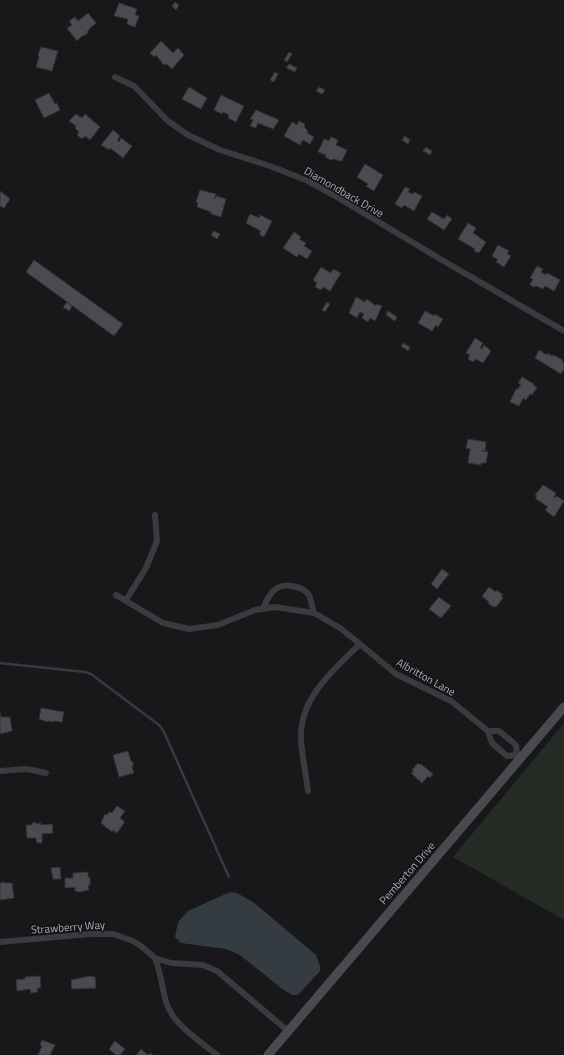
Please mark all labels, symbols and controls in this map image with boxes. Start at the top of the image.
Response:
street label: Diamondback Drive [301,163,387,222]
street label: Albritton Lane [394,654,459,700]
street label: Pemberton Drive [375,838,439,908]
street label: Strawberry Way [30,916,106,938]

